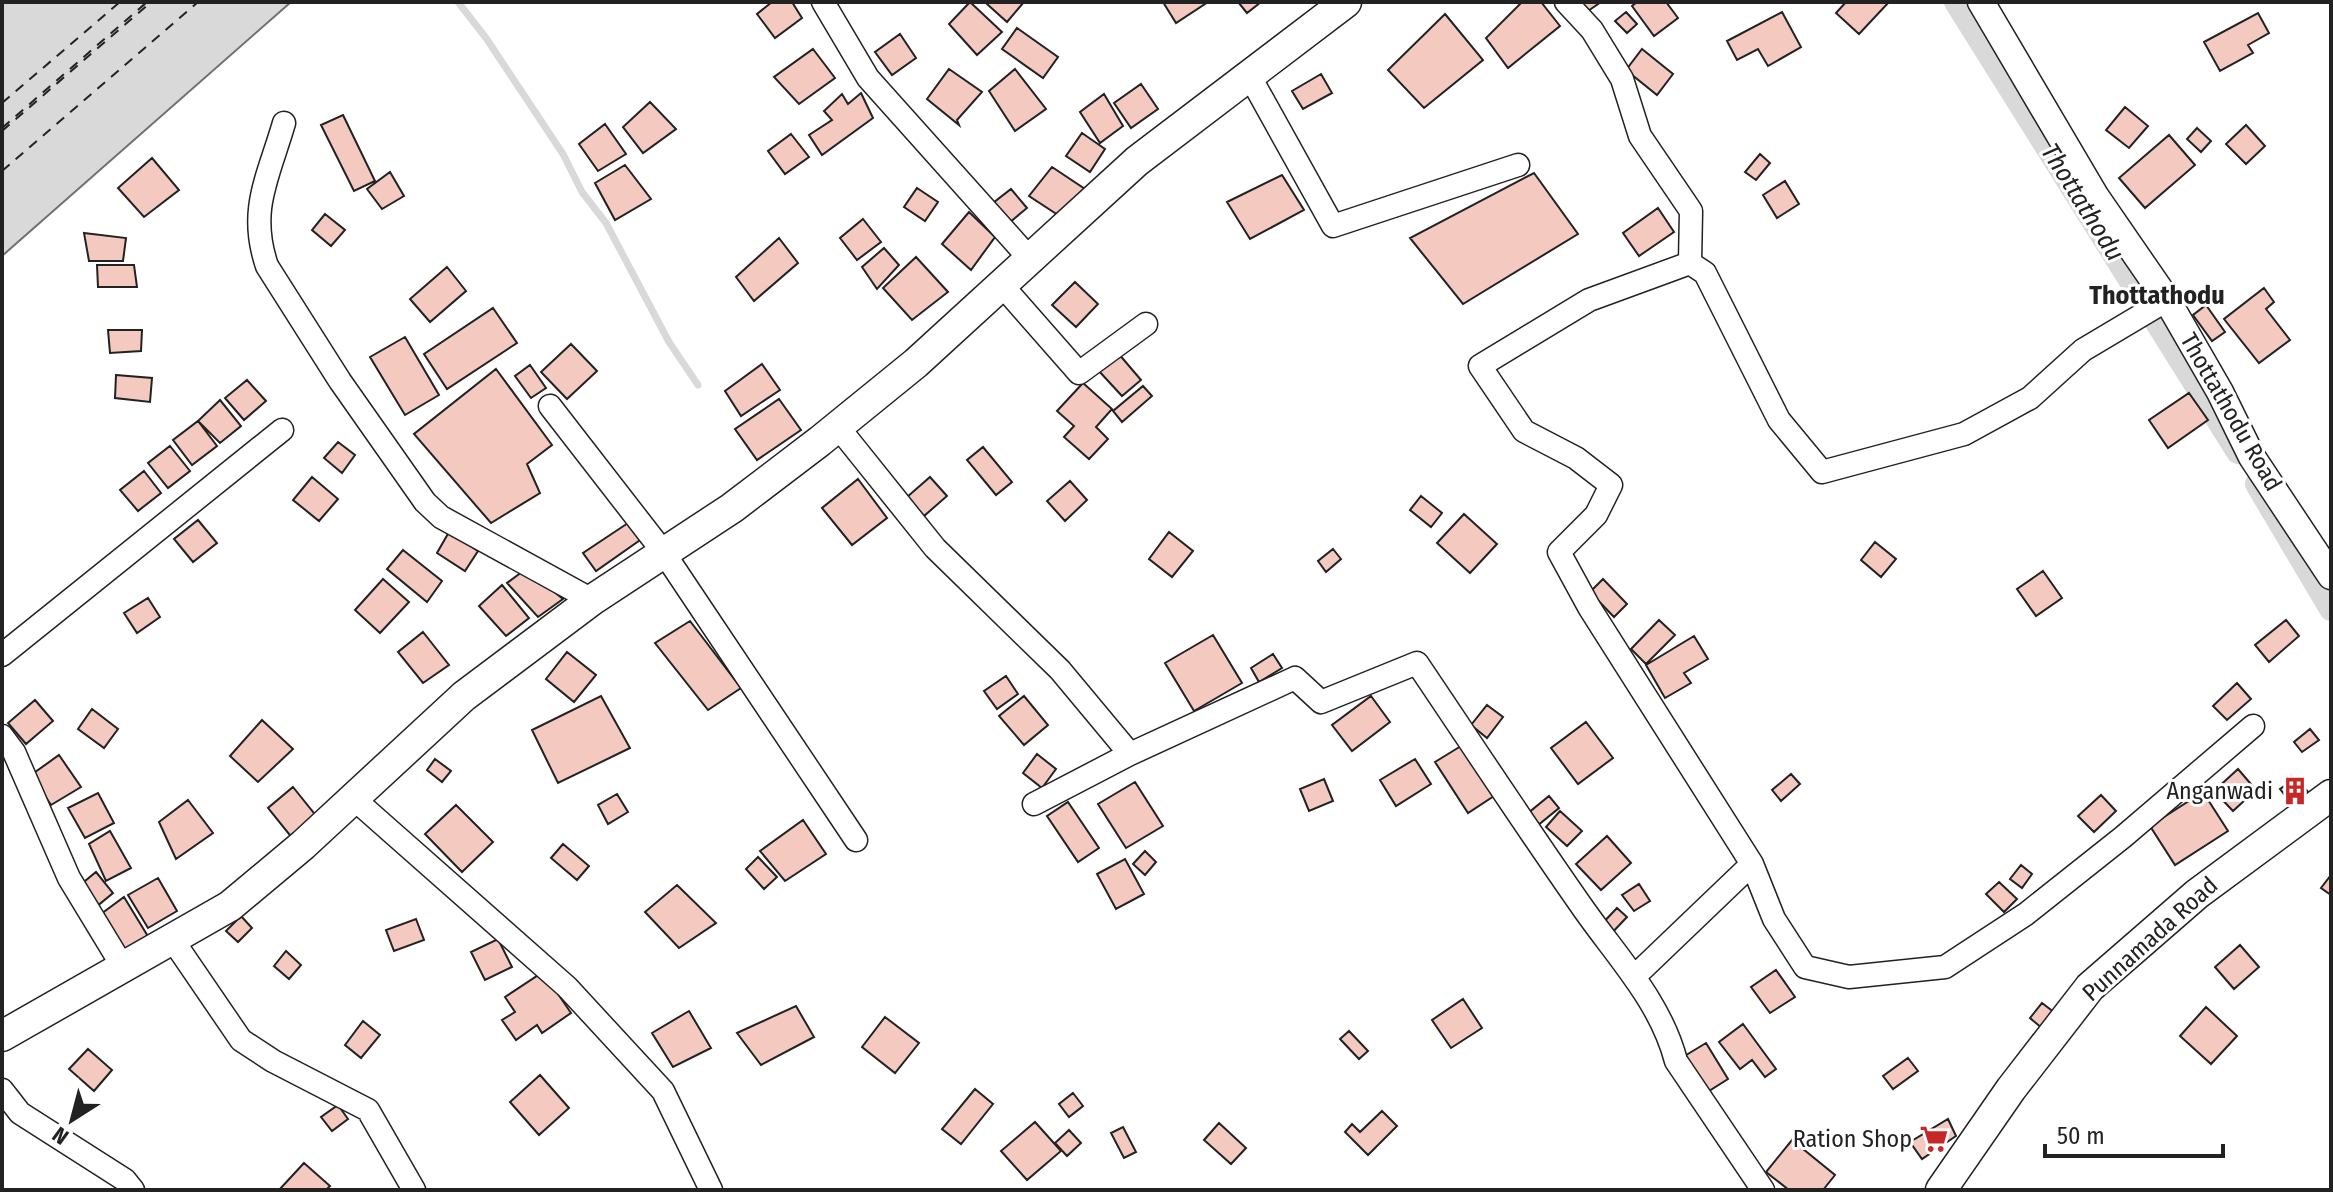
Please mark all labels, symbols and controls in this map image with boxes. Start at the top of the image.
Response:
water label: Thottathodu [2034,138,2131,267]
district label: Thottathodu [2089,280,2225,311]
street label: Thottathodu Road [2174,328,2288,496]
building icon: Anganwadi [2280,776,2310,806]
place label: Anganwadi [2166,777,2273,805]
street label: Punnamada Road [2077,871,2223,1007]
north arrow [32,1080,112,1160]
scale bar [2045,1108,2223,1158]
text: N [47,1121,74,1151]
text: 50 m [2057,1122,2105,1150]
supermarket icon: Ration Shop [1919,1124,1949,1154]
place label: Ration Shop [1793,1125,1912,1153]

